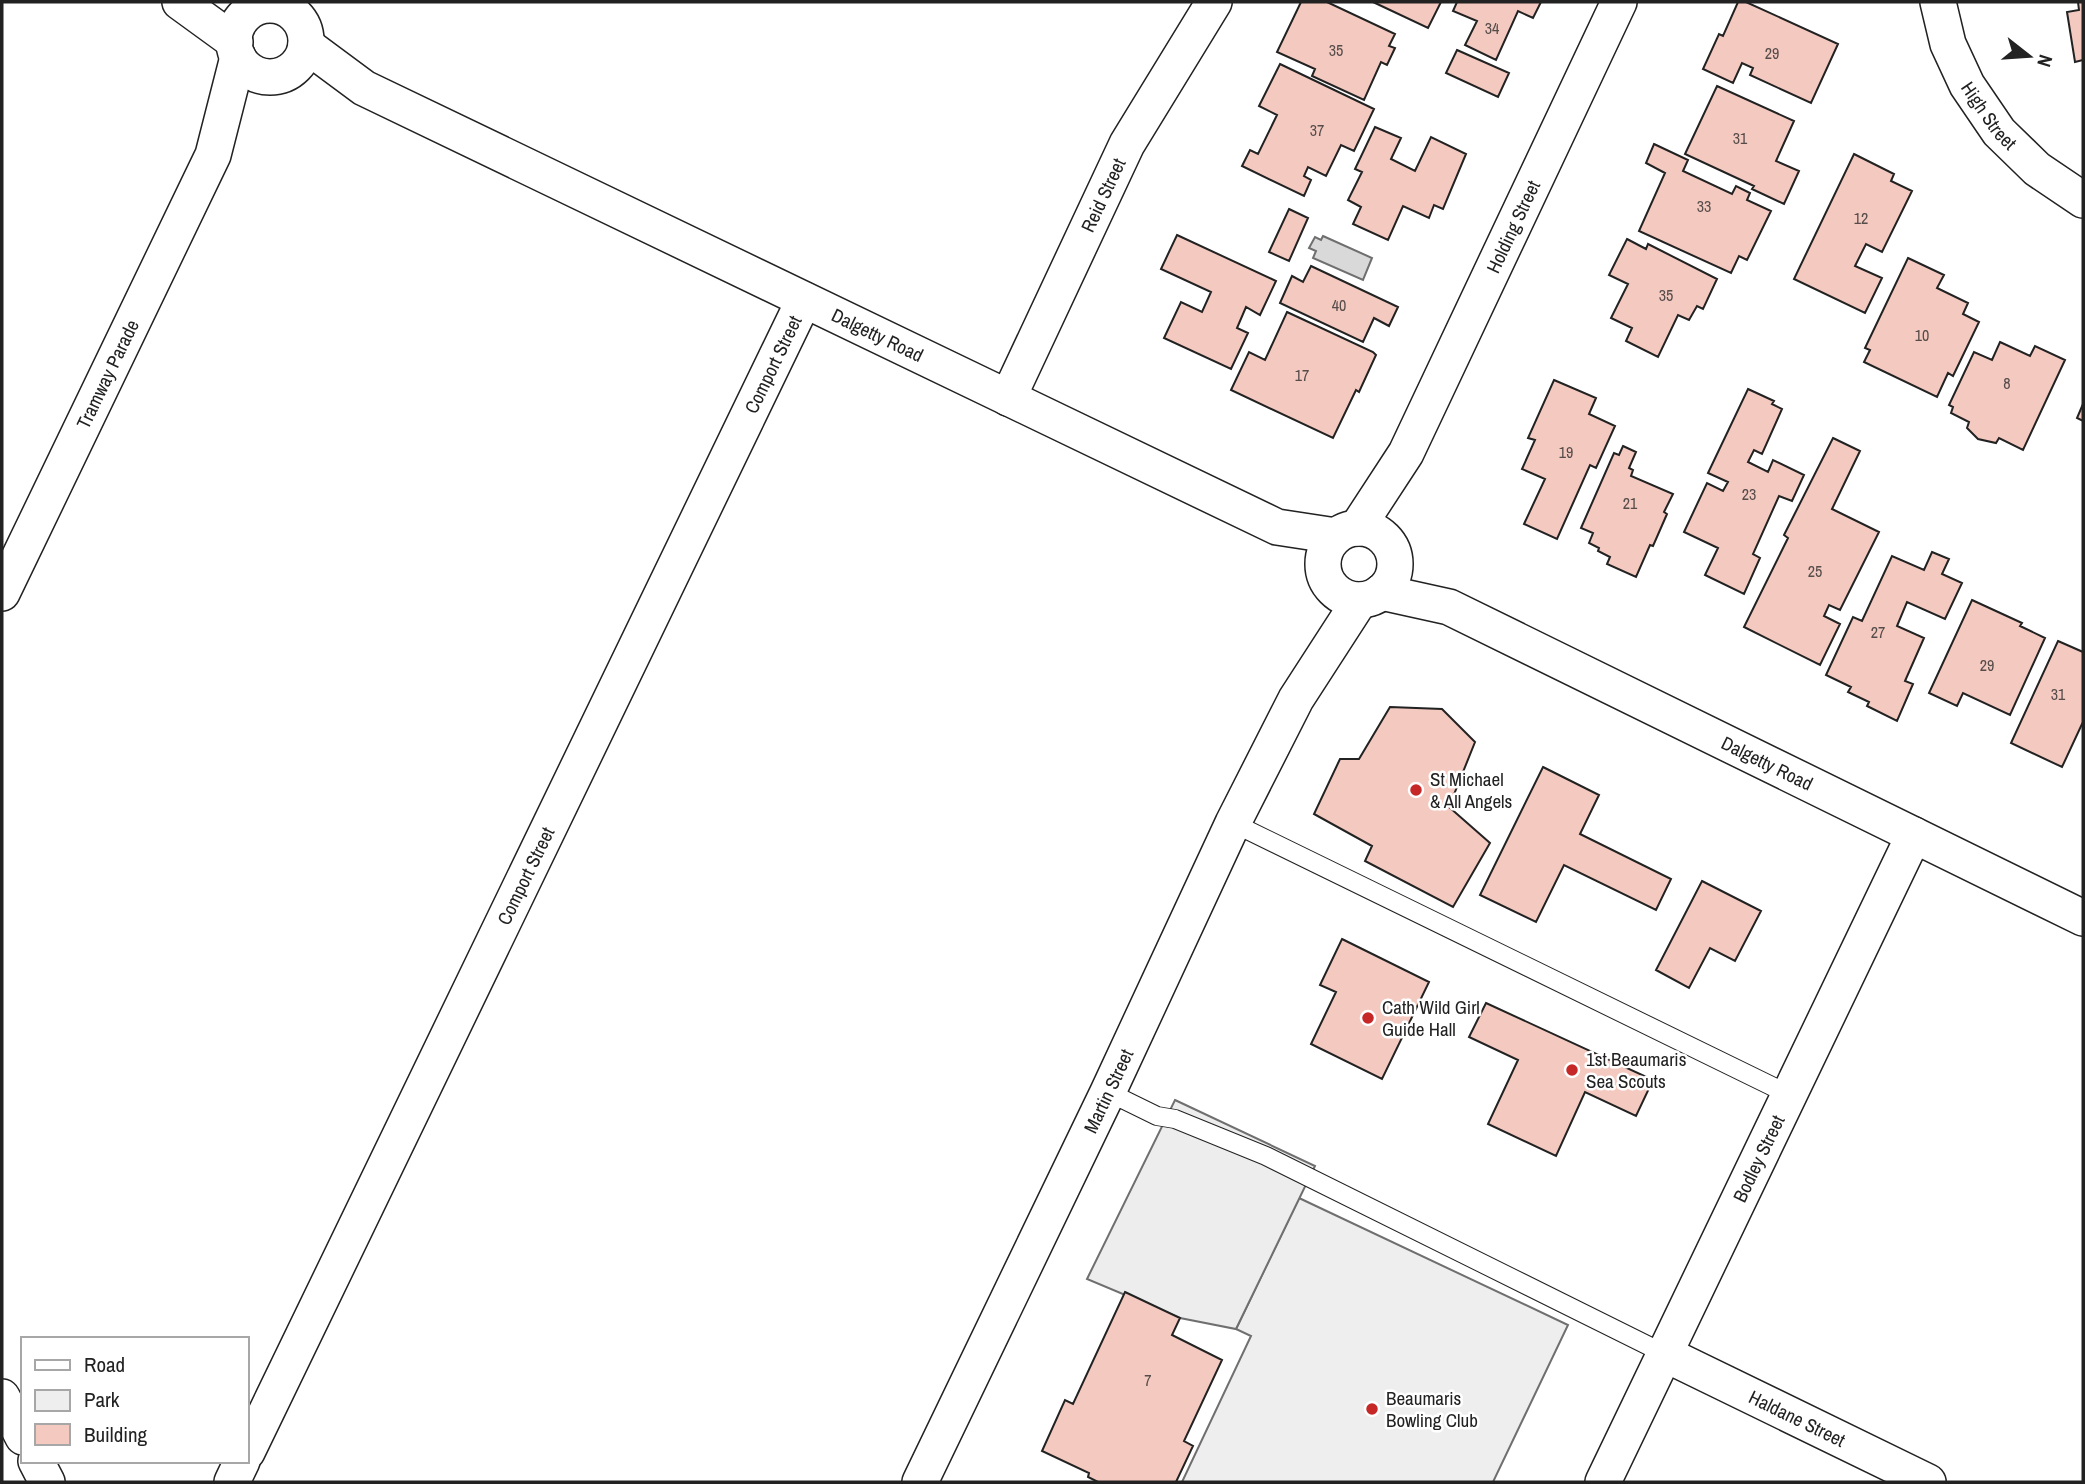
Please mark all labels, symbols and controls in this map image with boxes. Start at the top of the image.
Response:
house number: 34 [1485,17,1499,39]
north arrow [1994,21,2064,91]
house number: 35 [1329,39,1343,61]
house number: 29 [1765,42,1779,64]
text: N [2031,52,2059,70]
street label: High Street [1955,76,2023,156]
house number: 37 [1310,119,1324,141]
house number: 31 [1733,127,1748,149]
street label: Reid Street [1075,153,1132,236]
street label: Holding Street [1480,175,1546,277]
house number: 33 [1697,195,1711,217]
house number: 12 [1854,207,1868,229]
house number: 35 [1659,284,1673,306]
house number: 40 [1332,294,1346,316]
street label: Dalgetty Road [827,302,928,368]
street label: Comport Street [738,311,808,418]
street label: Tramway Parade [70,315,145,433]
house number: 10 [1915,324,1929,346]
house number: 17 [1295,364,1309,386]
house number: 8 [2003,372,2011,394]
house number: 19 [1559,441,1573,463]
house number: 23 [1742,483,1756,505]
house number: 21 [1623,492,1638,514]
house number: 25 [1808,560,1822,582]
house number: 27 [1871,621,1885,643]
house number: 29 [1980,654,1994,676]
house number: 31 [2051,683,2066,705]
street label: Dalgetty Road [1717,730,1817,796]
place label: St Michael & All Angels [1430,766,1512,814]
marker: St Michael & All Angels [1408,782,1424,798]
street label: Comport Street [491,822,561,929]
place label: Cath Wild Girl Guide Hall [1382,994,1480,1042]
marker: Cath Wild Girl Guide Hall [1360,1010,1376,1026]
street label: Martin Street [1077,1044,1140,1137]
place label: 1st Beaumaris Sea Scouts [1586,1046,1687,1094]
marker: 1st Beaumaris Sea Scouts [1564,1062,1580,1078]
street label: Bodley Street [1727,1110,1791,1206]
legend [21,1337,248,1463]
text: Road [84,1350,125,1379]
house number: 7 [1144,1369,1152,1391]
street label: Haldane Street [1745,1384,1850,1453]
text: Park [84,1385,120,1414]
place label: Beaumaris Bowling Club [1386,1385,1478,1433]
marker: Beaumaris Bowling Club [1364,1401,1380,1417]
text: Building [84,1420,148,1449]

